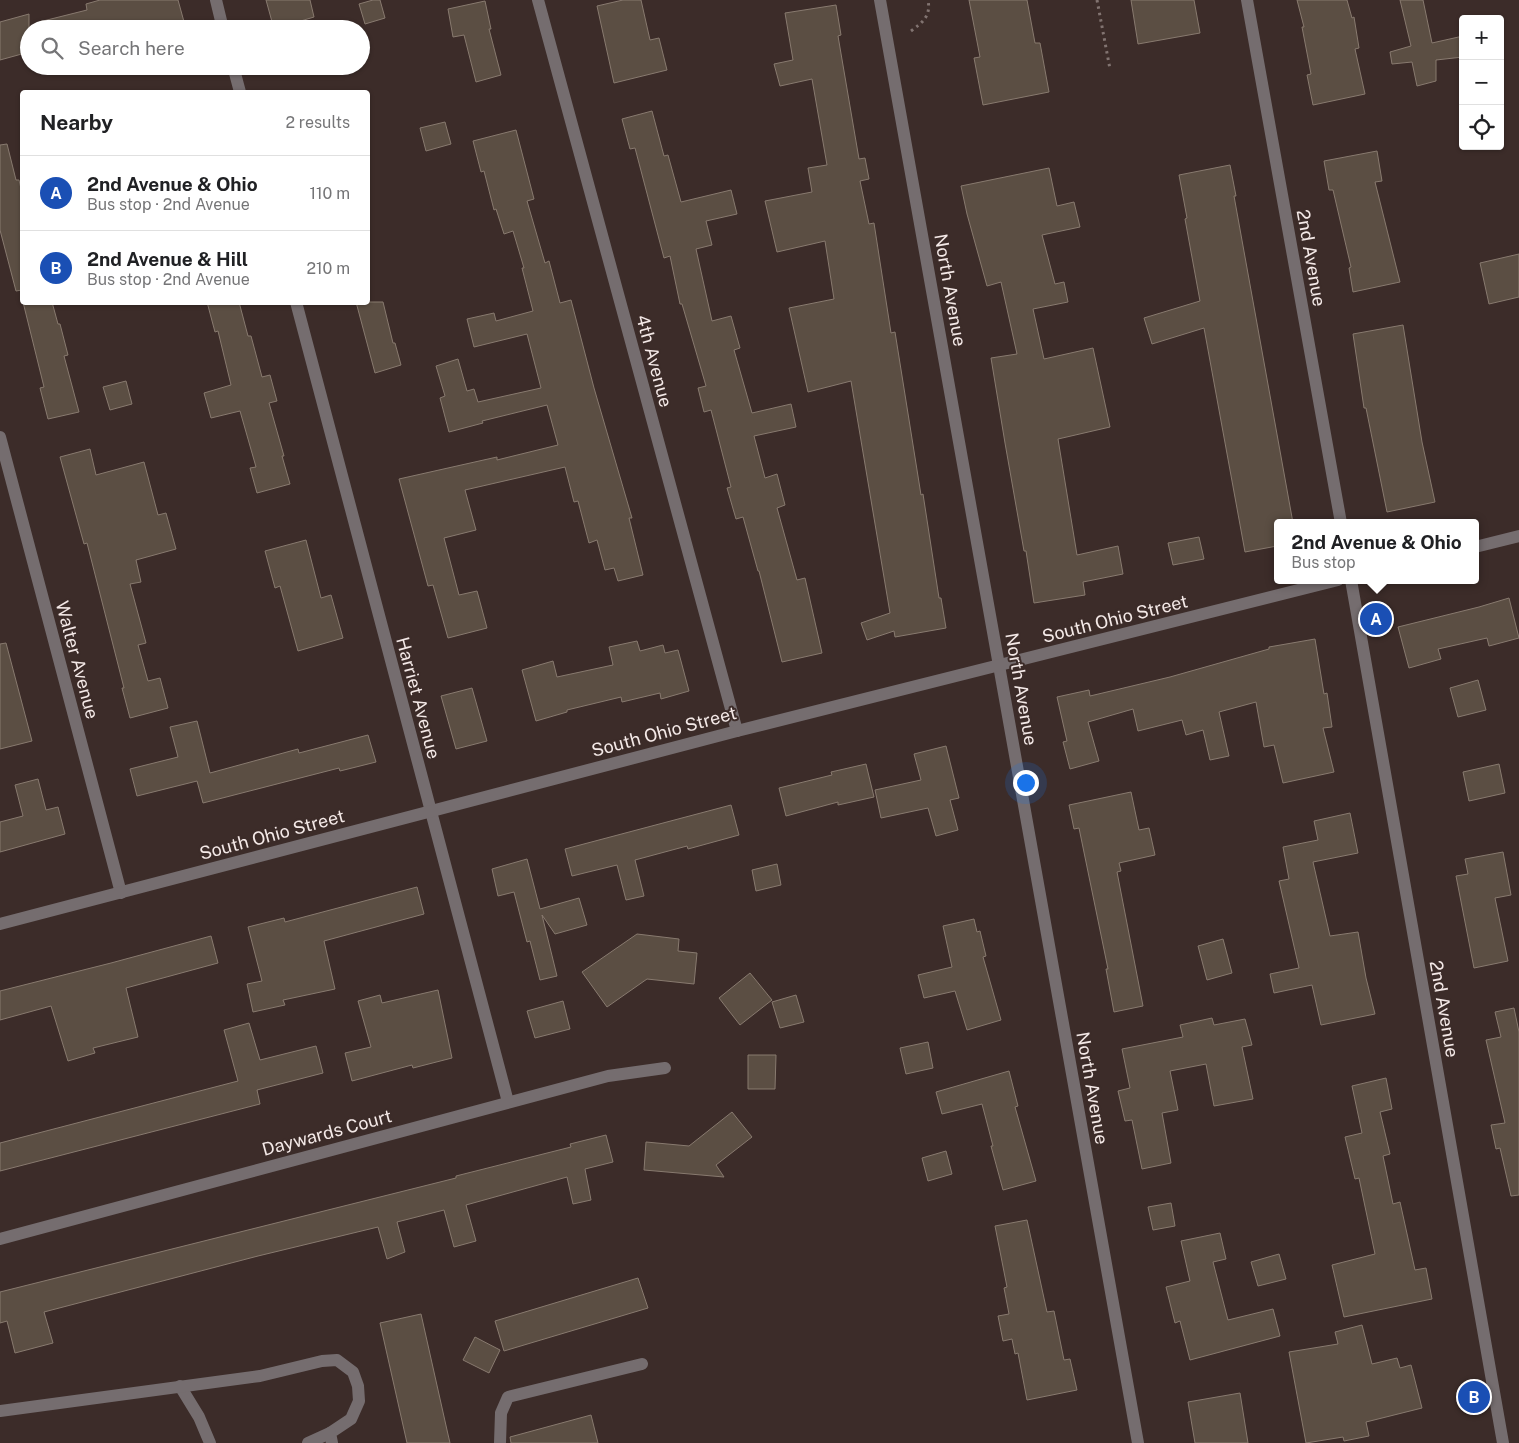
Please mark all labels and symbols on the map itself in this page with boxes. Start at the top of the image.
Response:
street label: 2nd Avenue [1293,208,1330,308]
street label: North Avenue [930,232,971,348]
street label: 4th Avenue [632,312,677,409]
street label: South Ohio Street [1040,590,1190,647]
street label: Walter Avenue [52,599,103,721]
pin: A [1360,600,1392,638]
street label: North Avenue [1001,631,1042,747]
street label: Harriet Avenue [392,635,445,761]
street label: South Ohio Street [589,702,739,761]
your location [1013,770,1039,796]
street label: South Ohio Street [197,805,347,864]
street label: 2nd Avenue [1426,959,1463,1059]
street label: North Avenue [1072,1030,1113,1146]
street label: Daywards Court [260,1105,394,1160]
pin: B [1458,1378,1490,1416]

